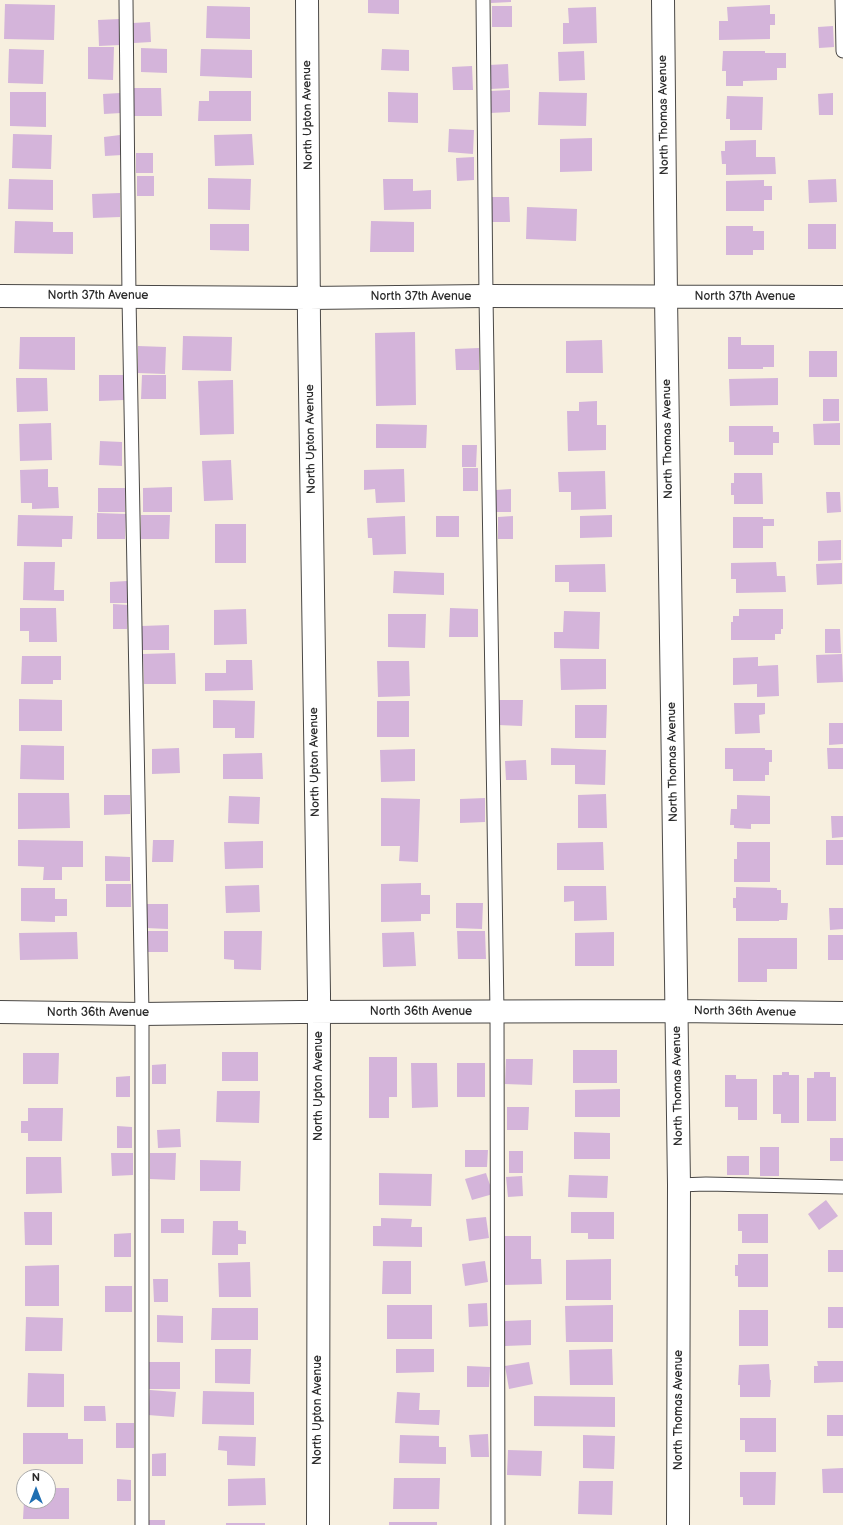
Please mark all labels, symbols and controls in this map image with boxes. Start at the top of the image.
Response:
street label: North Thomas Avenue [656,55,672,175]
street label: North Upton Avenue [300,60,316,170]
street label: North 37th Avenue [48,289,148,303]
street label: North 37th Avenue [371,290,471,304]
street label: North 37th Avenue [695,290,795,304]
street label: North Thomas Avenue [660,379,676,499]
street label: North Upton Avenue [303,384,319,494]
street label: North Thomas Avenue [665,702,681,822]
street label: North Upton Avenue [307,707,323,817]
street label: North 36th Avenue [694,1004,796,1020]
street label: North 36th Avenue [370,1005,472,1019]
street label: North 36th Avenue [47,1006,149,1020]
street label: North Thomas Avenue [670,1026,686,1146]
street label: North Upton Avenue [312,1031,326,1141]
street label: North Thomas Avenue [672,1350,686,1470]
street label: North Upton Avenue [311,1355,325,1465]
north arrow [16,1469,56,1509]
text: N [32,1471,40,1484]

